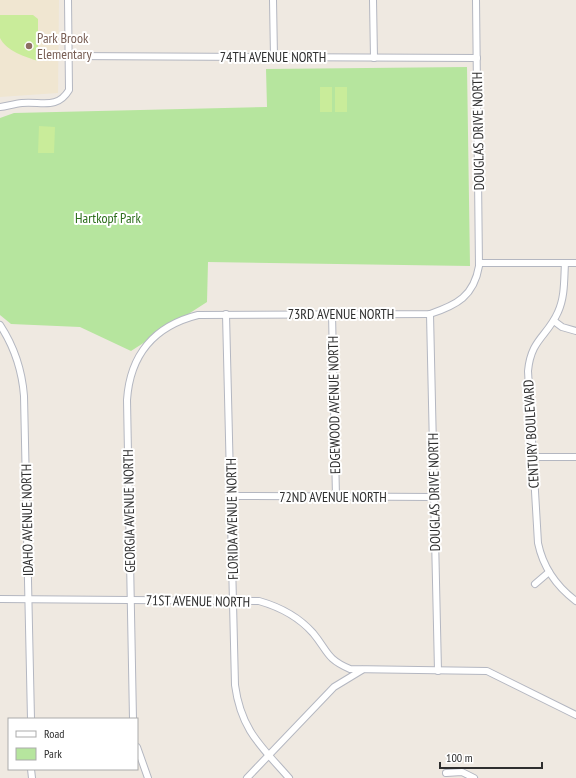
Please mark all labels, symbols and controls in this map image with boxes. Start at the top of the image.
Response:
place label: Park Brook Elementary [37,29,92,63]
marker: Park Brook Elementary [24,41,34,51]
street label: 74TH AVENUE NORTH [220,48,326,66]
street label: DOUGLAS DRIVE NORTH [468,72,488,190]
park label: Hartkopf Park [75,209,141,227]
street label: 73RD AVENUE NORTH [288,305,394,323]
street label: EDGEWOOD AVENUE NORTH [324,336,344,474]
street label: CENTURY BOULEVARD [519,379,543,489]
street label: DOUGLAS DRIVE NORTH [424,433,444,551]
street label: GEORGIA AVENUE NORTH [119,449,139,573]
street label: FLORIDA AVENUE NORTH [222,458,242,580]
street label: IDAHO AVENUE NORTH [17,464,37,576]
street label: 72ND AVENUE NORTH [279,488,387,506]
street label: 71ST AVENUE NORTH [146,591,250,611]
legend [8,718,138,770]
text: Road [44,726,64,741]
scale bar [440,744,542,770]
text: Park [44,746,62,761]
text: 100 m [446,750,473,765]

